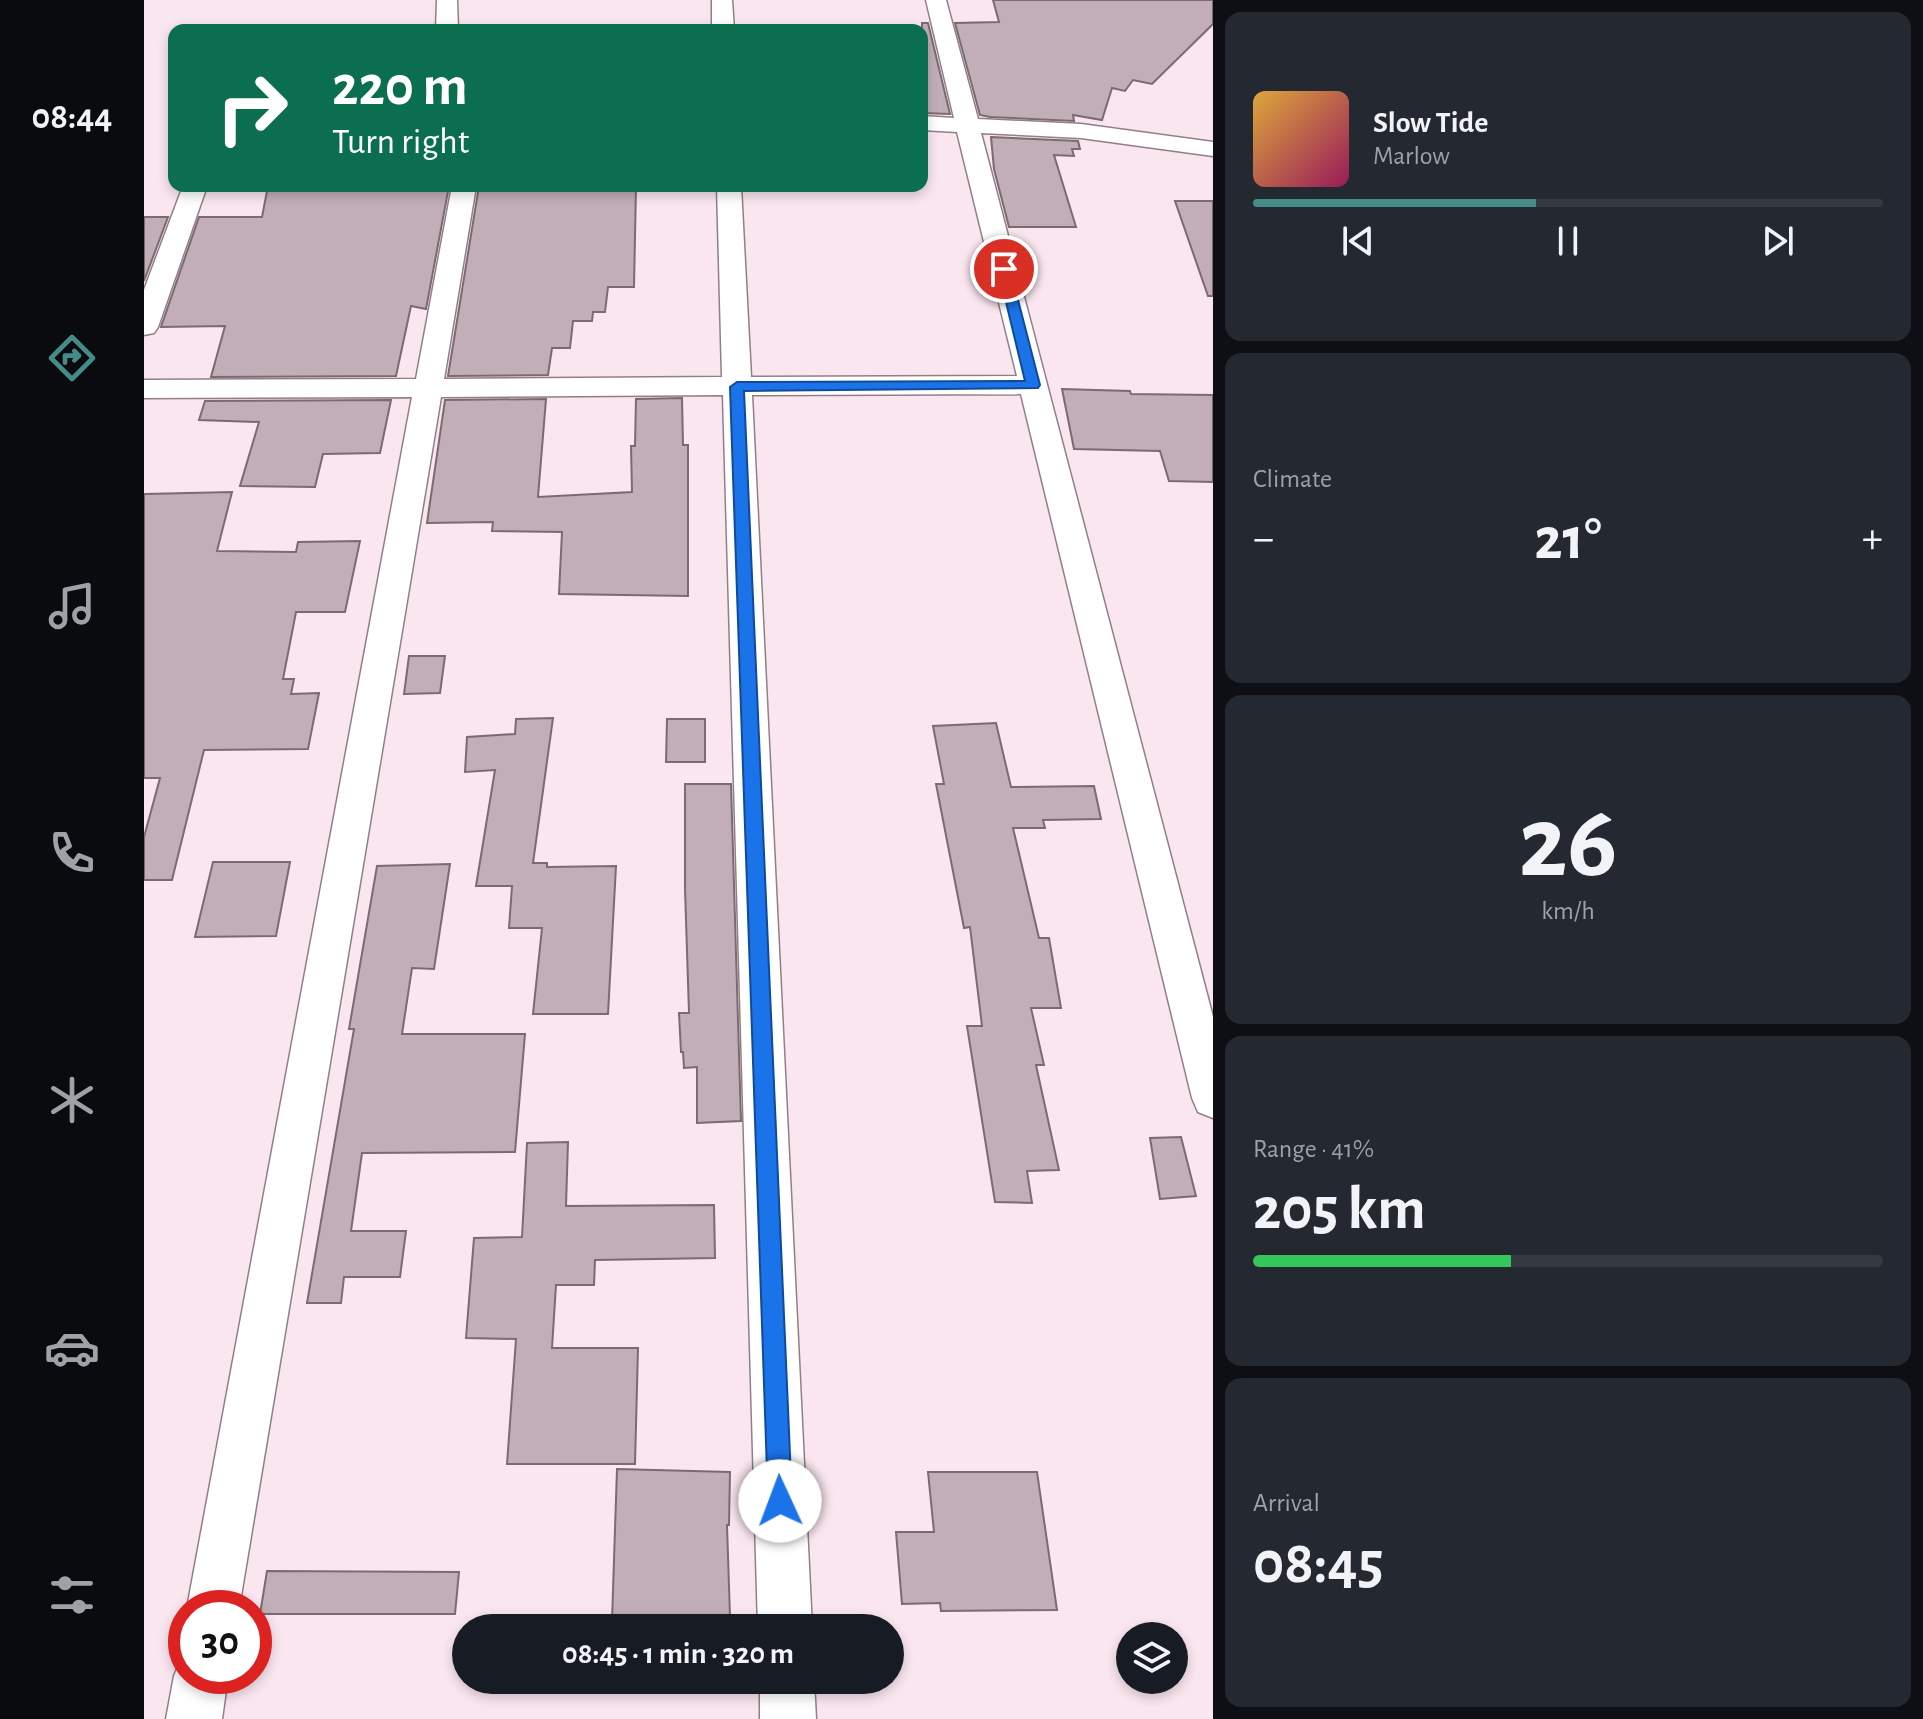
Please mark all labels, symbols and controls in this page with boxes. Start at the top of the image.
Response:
icon: right [200,56,304,160]
text: 220 m [332,59,468,115]
text: 08:44 [32,99,112,135]
text: Slow Tide [1373,108,1488,138]
text: Turn right [332,124,469,160]
text: Marlow [1373,143,1450,169]
icon: previous [1336,219,1380,263]
icon: pause [1546,219,1590,263]
icon: next [1756,219,1800,263]
pin [970,235,1038,303]
icon: arrive [982,247,1026,291]
icon: directions [44,330,100,386]
text: Climate [1253,466,1332,492]
text: 21° [1534,510,1602,570]
text: − [1253,517,1274,561]
text: + [1862,517,1883,561]
icon: music [44,578,100,634]
text: 26 [1518,792,1618,896]
icon: phone [44,825,100,881]
text: km/h [1541,898,1595,924]
icon: climate [44,1072,100,1128]
text: Range · 41% [1253,1136,1374,1162]
text: 205 km [1253,1180,1426,1240]
icon: car [44,1320,100,1376]
position arrow [738,1459,822,1543]
text: Arrival [1253,1490,1320,1516]
text: 08:45 [1253,1534,1384,1594]
icon: filters [44,1567,100,1623]
speed limit sign: 30 [168,1590,272,1694]
map controls [1116,1622,1188,1694]
button: layers [1116,1622,1188,1694]
text: 08:45 · 1 min · 320 m [562,1639,794,1669]

